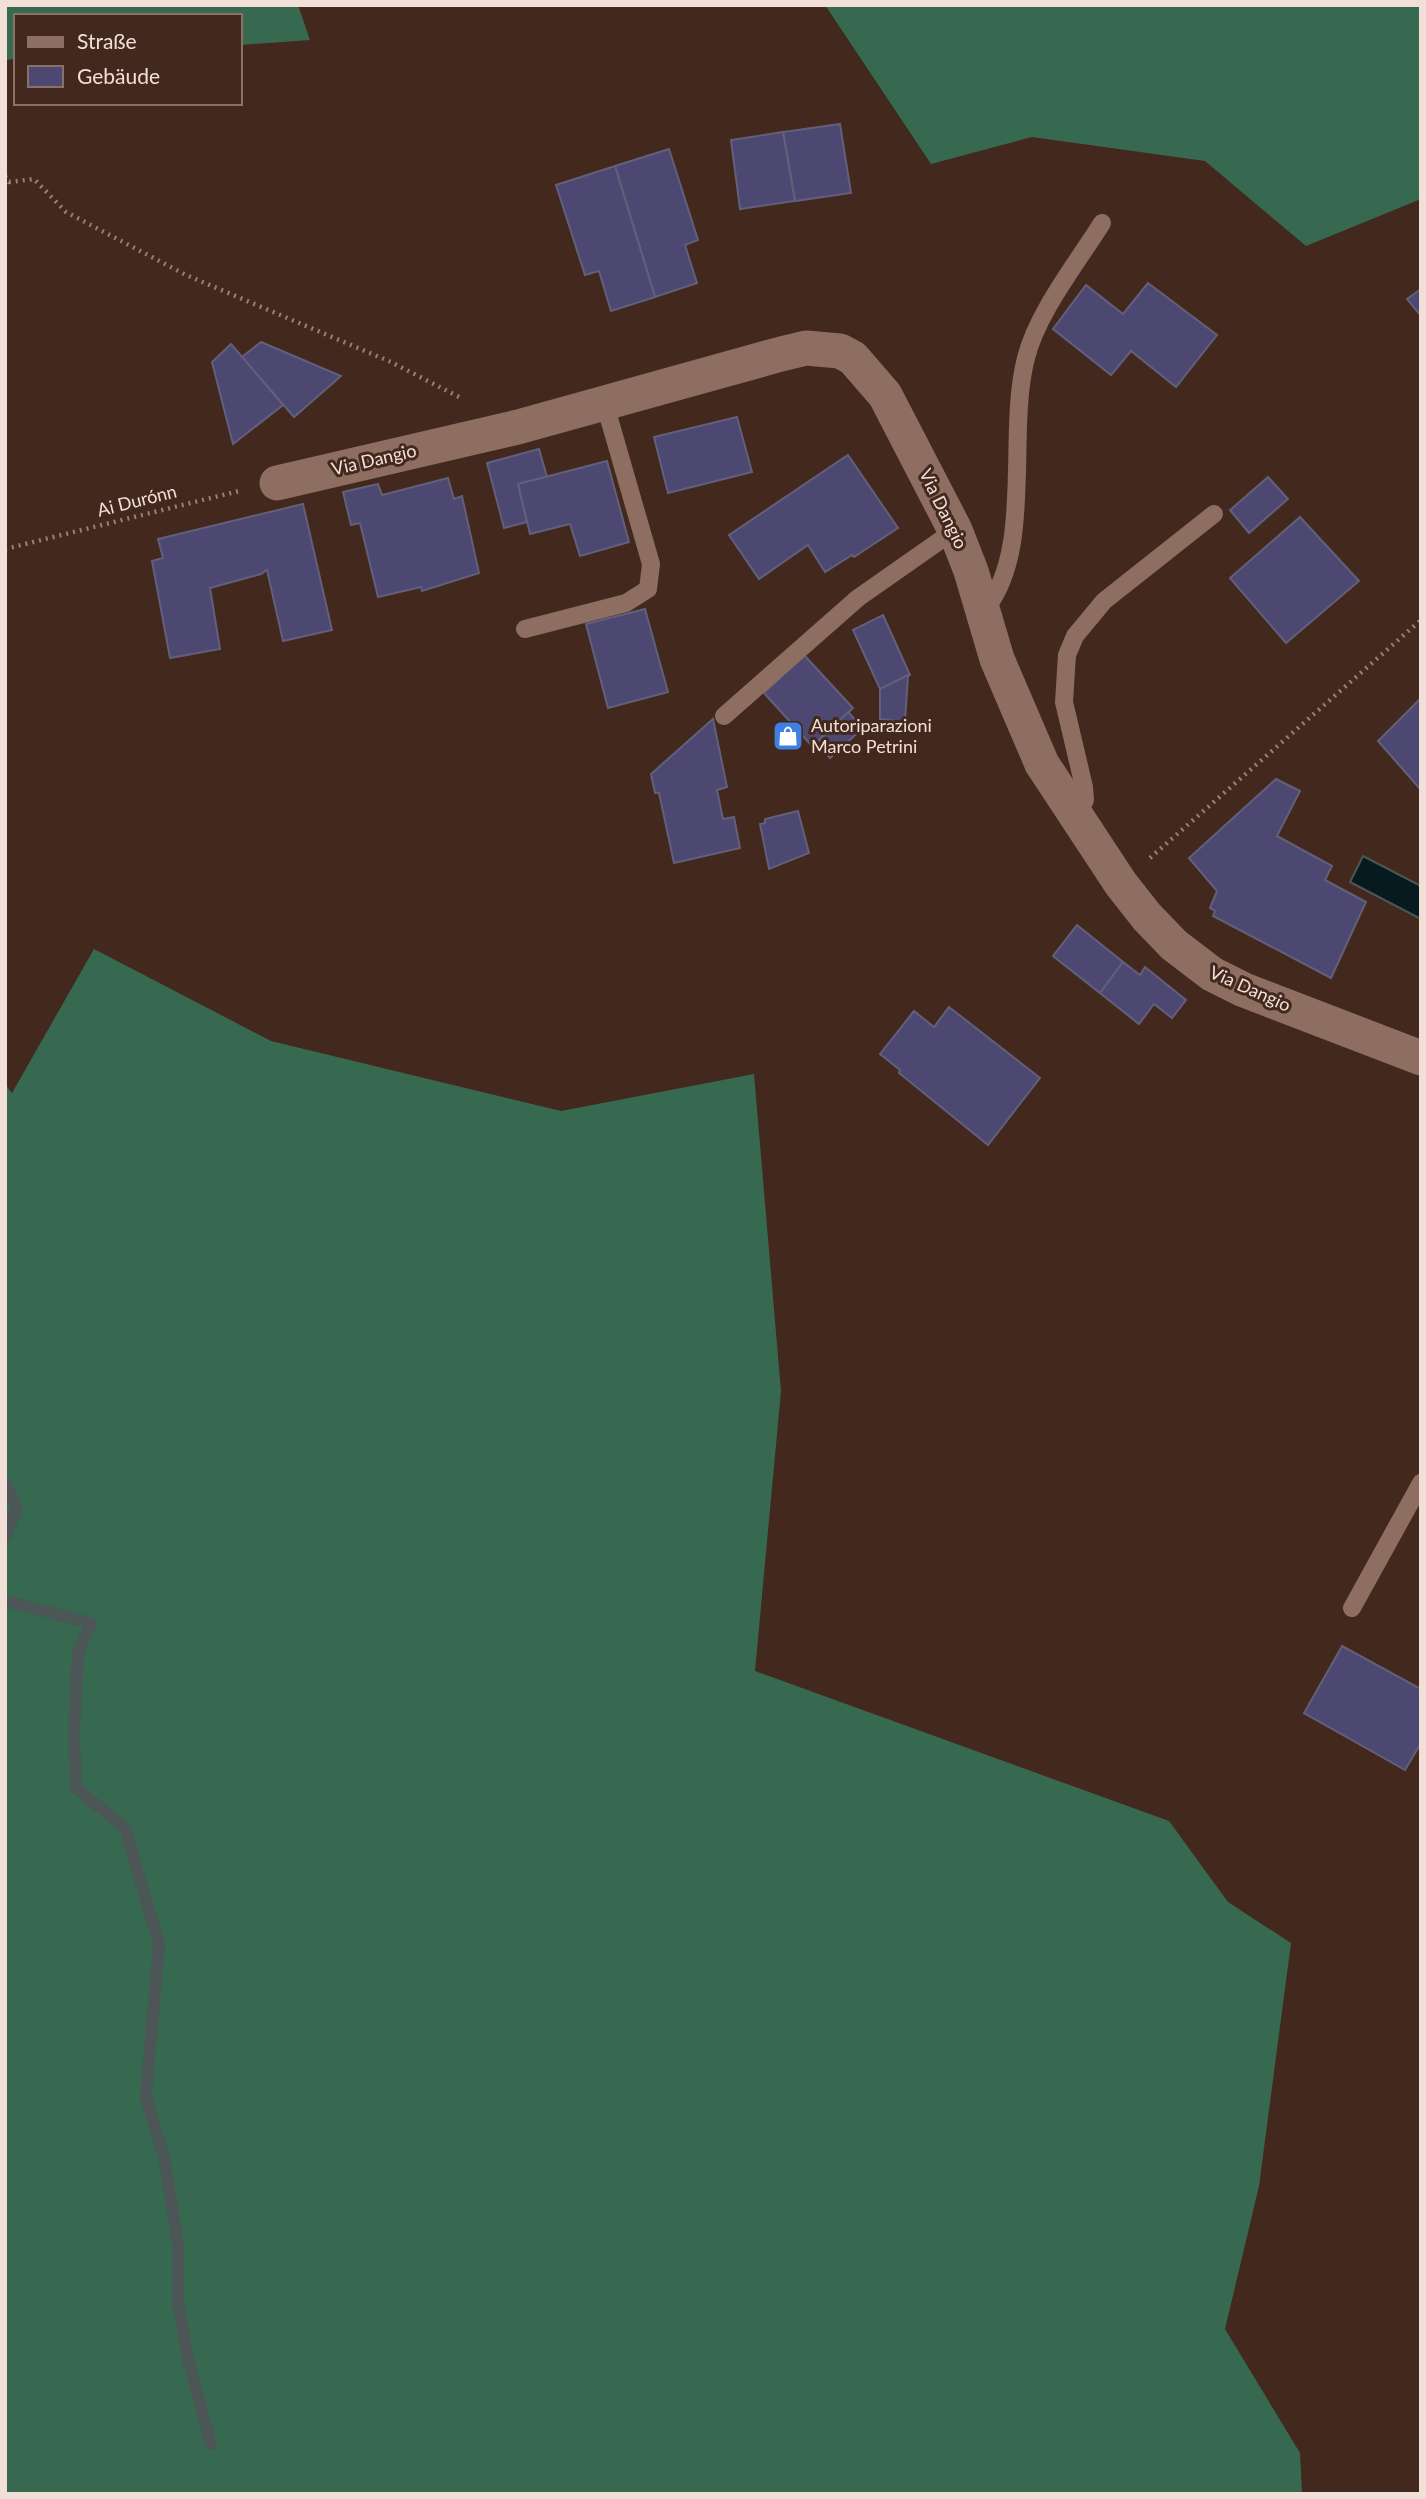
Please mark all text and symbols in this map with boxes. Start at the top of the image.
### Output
legend [14,14,242,105]
text: Straße [77,28,137,53]
text: Gebäude [77,63,160,88]
street label: Via Dangio [329,439,418,479]
street label: Via Dangio [915,465,973,552]
street label: Ai Durónn [95,480,179,521]
place label: Autoriparazioni Marco Petrini [811,714,932,757]
shop icon: Autoriparazioni Marco Petrini [771,719,805,753]
street label: Via Dangio [1206,960,1294,1016]

